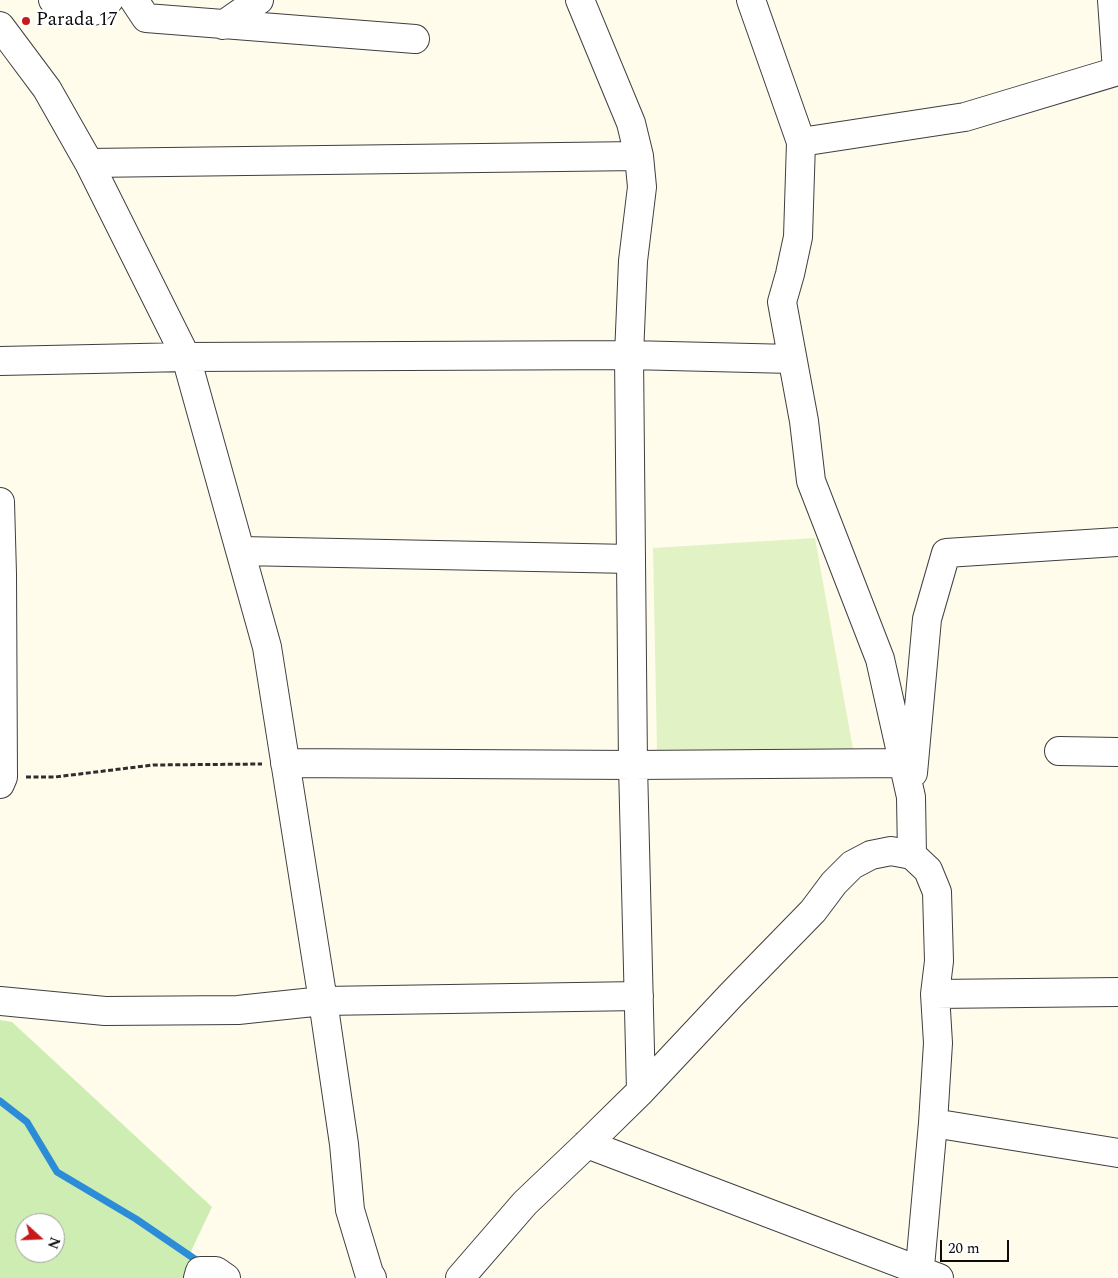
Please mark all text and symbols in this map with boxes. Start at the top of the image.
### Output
place label: Parada 17 [36,10,118,32]
marker: Parada 17 [20,15,32,27]
north arrow [15,1213,65,1263]
scale bar [943,1230,1012,1262]
text: N [42,1234,65,1252]
text: 20 m [948,1237,980,1260]

